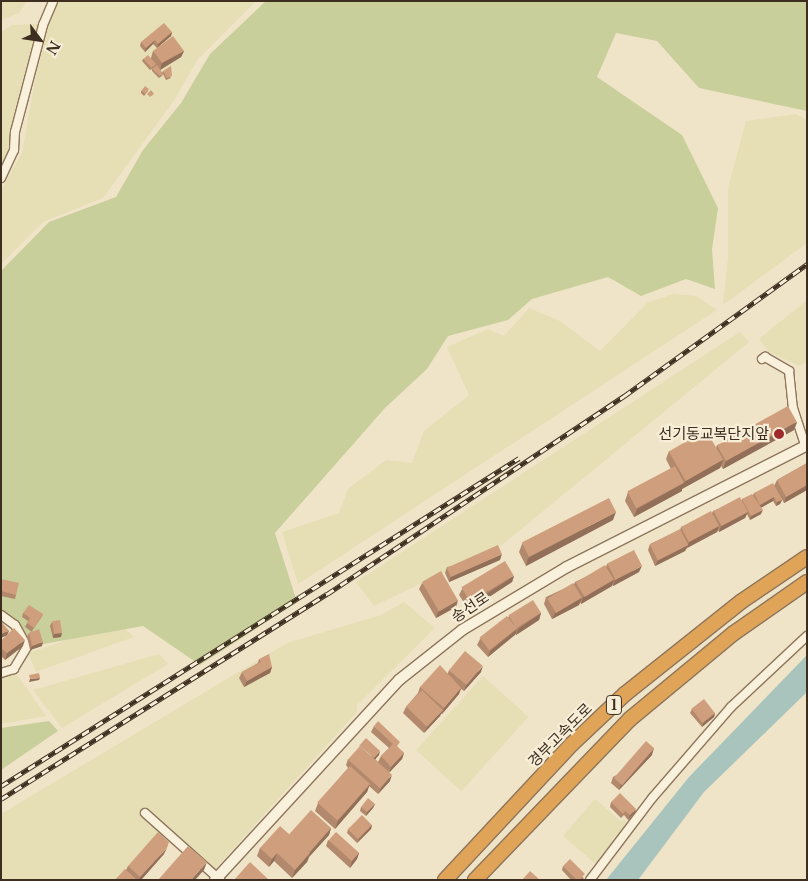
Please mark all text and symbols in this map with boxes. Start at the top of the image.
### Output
north arrow [15,15,65,65]
text: N [42,37,64,58]
place label: 선기동교복단지앞 [659,425,769,443]
marker: 선기동교복단지앞 [773,428,785,440]
street label: 송선로 [448,588,492,626]
road number: 1 [605,694,623,716]
street label: 경부고속도로 [524,699,596,771]

